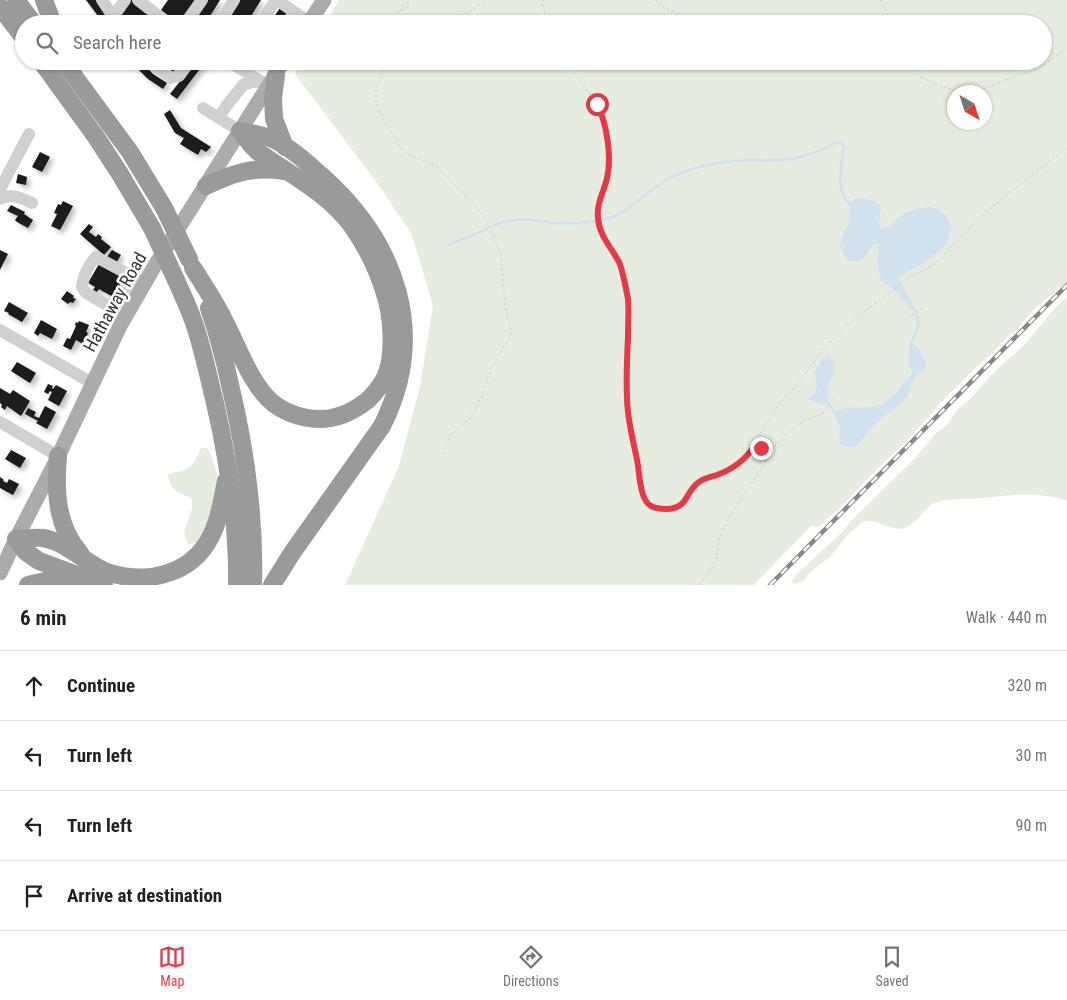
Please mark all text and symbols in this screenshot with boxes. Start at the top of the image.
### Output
search box [15,15,1052,70]
icon: search [33,29,61,57]
text: Search here [73,31,161,54]
north arrow [947,85,992,130]
route start [586,93,609,116]
street label: Hathaway Road [79,248,151,355]
route end [750,437,773,460]
text: 6 min [20,606,67,630]
text: Walk · 440 m [966,608,1047,627]
icon: ahead [20,672,48,700]
text: Continue [67,674,135,697]
text: 320 m [1008,676,1047,695]
icon: left [20,742,48,770]
text: Turn left [67,744,132,767]
text: 30 m [1015,746,1047,765]
icon: left [20,812,48,840]
text: Turn left [67,814,132,837]
text: 90 m [1015,816,1047,835]
icon: arrive [20,882,48,910]
text: Arrive at destination [67,884,222,907]
tab: Map [158,943,186,989]
tab: Directions [503,943,559,989]
tab: Saved [875,943,909,989]

